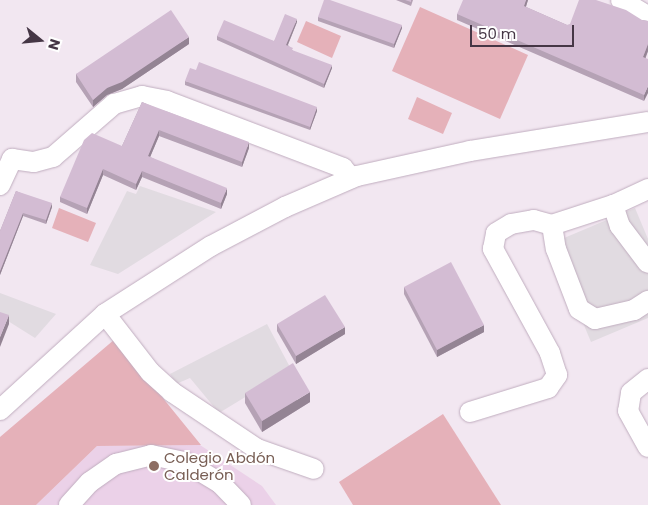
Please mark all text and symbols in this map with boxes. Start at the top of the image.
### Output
north arrow [15,15,65,65]
scale bar [473,15,577,47]
text: 50 m [478,23,516,44]
text: N [43,36,65,52]
place label: Colegio Abdón Calderón [164,448,275,483]
marker: Colegio Abdón Calderón [148,460,160,472]

